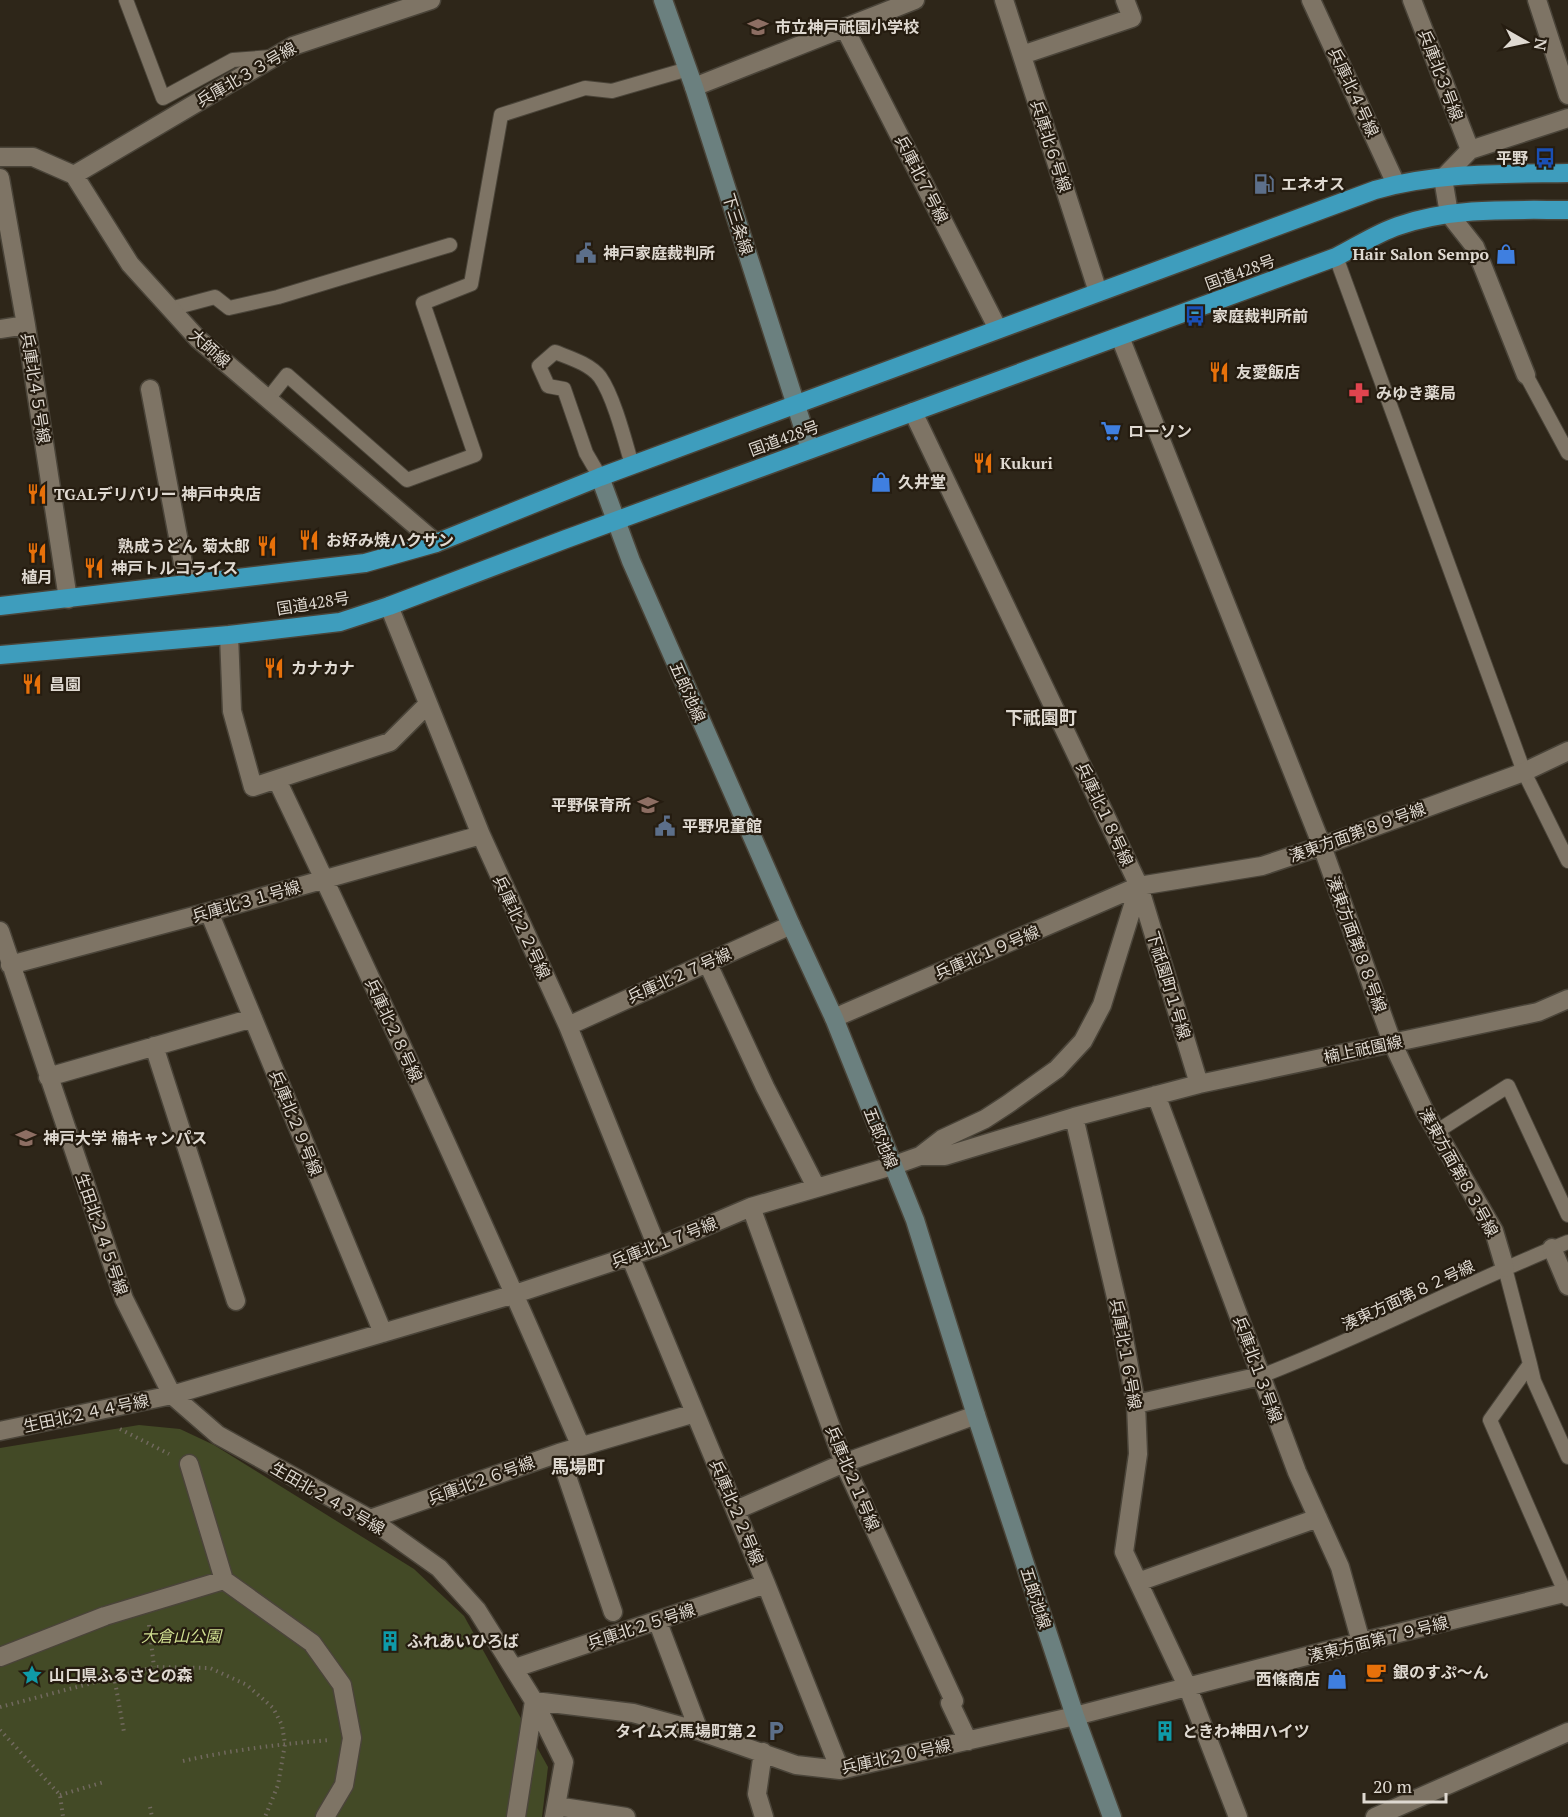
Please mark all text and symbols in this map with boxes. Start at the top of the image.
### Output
north arrow [1496,12,1556,72]
school or university icon: 市立神戸祇園小学校 [746,15,770,39]
place label: 市立神戸祇園小学校 [775,16,919,38]
street label: 兵庫北３号線 [1414,26,1468,124]
street label: 兵庫北３３号線 [192,36,300,112]
text: N [1529,37,1553,52]
street label: 兵庫北４号線 [1324,44,1384,140]
street label: 兵庫北６号線 [1026,97,1076,195]
street label: 兵庫北７号線 [890,131,954,227]
bus stop icon: 平野 [1533,146,1557,170]
place label: 平野 [1496,147,1528,169]
fuel station icon: エネオス [1252,172,1276,196]
place label: エネオス [1281,173,1345,195]
street label: 下三条線 [718,190,758,258]
public building icon: 神戸家庭裁判所 [574,241,598,265]
place label: 神戸家庭裁判所 [603,242,715,264]
shop icon: Hair Salon Sempo [1494,242,1518,266]
place label: Hair Salon Sempo [1352,243,1489,265]
street label: 国道428号 [1202,249,1278,295]
bus stop icon: 家庭裁判所前 [1183,304,1207,328]
place label: 家庭裁判所前 [1212,305,1308,327]
street label: 大師線 [185,324,235,372]
street label: 兵庫北４５号線 [16,331,56,445]
restaurant icon: 友愛飯店 [1207,360,1231,384]
place label: 友愛飯店 [1236,361,1300,383]
pharmacy icon: みゆき薬局 [1347,381,1371,405]
place label: みゆき薬局 [1376,382,1456,404]
street label: 国道428号 [746,415,822,461]
supermarket icon: ローソン [1099,419,1123,443]
place label: ローソン [1128,420,1192,442]
restaurant icon: Kukuri [971,451,995,475]
place label: Kukuri [1000,452,1053,474]
shop icon: 久井堂 [869,470,893,494]
place label: 久井堂 [898,471,946,493]
restaurant icon: TGALデリバリー 神戸中央店 [25,482,49,506]
place label: TGALデリバリー 神戸中央店 [54,483,261,505]
restaurant icon: お好み焼ハクサン [297,528,321,552]
place label: お好み焼ハクサン [326,529,454,551]
restaurant icon: 熟成うどん 菊太郎 [255,534,279,558]
place label: 熟成うどん 菊太郎 [118,535,250,557]
restaurant icon: 植月 [25,541,49,565]
restaurant icon: 神戸トルコライス [82,556,106,580]
place label: 神戸トルコライス [111,557,238,579]
place label: 植月 [21,566,53,588]
street label: 国道428号 [275,586,351,620]
restaurant icon: カナカナ [262,656,286,680]
place label: カナカナ [291,657,355,679]
street label: 五郎池線 [665,658,711,726]
restaurant icon: 昌園 [20,672,44,696]
place label: 昌園 [49,673,81,695]
district label: 下祇園町 [1005,705,1077,729]
street label: 兵庫北１８号線 [1071,759,1139,869]
school or university icon: 平野保育所 [636,793,660,817]
place label: 平野保育所 [551,794,631,816]
street label: 湊東方面第８９号線 [1286,797,1428,867]
public building icon: 平野児童館 [653,814,677,838]
place label: 平野児童館 [682,815,762,837]
street label: 兵庫北２２号線 [488,872,556,982]
street label: 湊東方面第８８号線 [1322,873,1392,1015]
street label: 兵庫北３１号線 [189,875,303,927]
street label: 兵庫北１９号線 [931,920,1043,984]
street label: 下祇園町１号線 [1142,928,1196,1042]
street label: 兵庫北２７号線 [623,942,735,1008]
street label: 兵庫北２８号線 [360,975,428,1085]
street label: 楠上祇園線 [1322,1030,1404,1068]
street label: 兵庫北２９号線 [265,1067,327,1179]
street label: 五郎池線 [859,1104,903,1172]
street label: 湊東方面第８３号線 [1414,1104,1504,1240]
school or university icon: 神戸大学 楠キャンパス [14,1126,38,1150]
place label: 神戸大学 楠キャンパス [43,1127,207,1149]
street label: 生田北２４５号線 [71,1170,133,1298]
street label: 兵庫北１７号線 [608,1212,720,1272]
street label: 湊東方面第８２号線 [1338,1255,1478,1335]
street label: 兵庫北１６号線 [1105,1297,1147,1411]
street label: 兵庫北１３号線 [1229,1313,1287,1425]
street label: 生田北２４４号線 [21,1389,151,1437]
street label: 兵庫北２１号線 [821,1422,885,1534]
street label: 兵庫北２６号線 [425,1451,537,1509]
district label: 馬場町 [551,1454,605,1478]
street label: 生田北２４３号線 [267,1456,389,1540]
street label: 兵庫北２２号線 [705,1456,769,1568]
street label: 五郎池線 [1016,1564,1056,1632]
street label: 兵庫北２５号線 [584,1598,698,1654]
street label: 湊東方面第７９号線 [1305,1611,1451,1667]
park label: 大倉山公園 [141,1625,223,1647]
building icon: ふれあいひろば [378,1629,402,1653]
place label: ふれあいひろば [407,1630,519,1652]
cafe icon: 銀のすぷ～ん [1364,1660,1388,1684]
place label: 銀のすぷ～ん [1393,1661,1489,1683]
place icon: 山口県ふるさとの森 [20,1663,44,1687]
place label: 山口県ふるさとの森 [49,1664,193,1686]
shop icon: 西條商店 [1325,1667,1349,1691]
place label: 西條商店 [1256,1668,1320,1690]
parking icon: タイムズ馬場町第２ [764,1719,788,1743]
building icon: ときわ神田ハイツ [1153,1719,1177,1743]
place label: タイムズ馬場町第２ [615,1720,759,1742]
place label: ときわ神田ハイツ [1182,1720,1310,1742]
street label: 兵庫北２０号線 [839,1734,953,1778]
scale bar [1364,1766,1446,1804]
text: 20 m [1373,1774,1413,1798]

